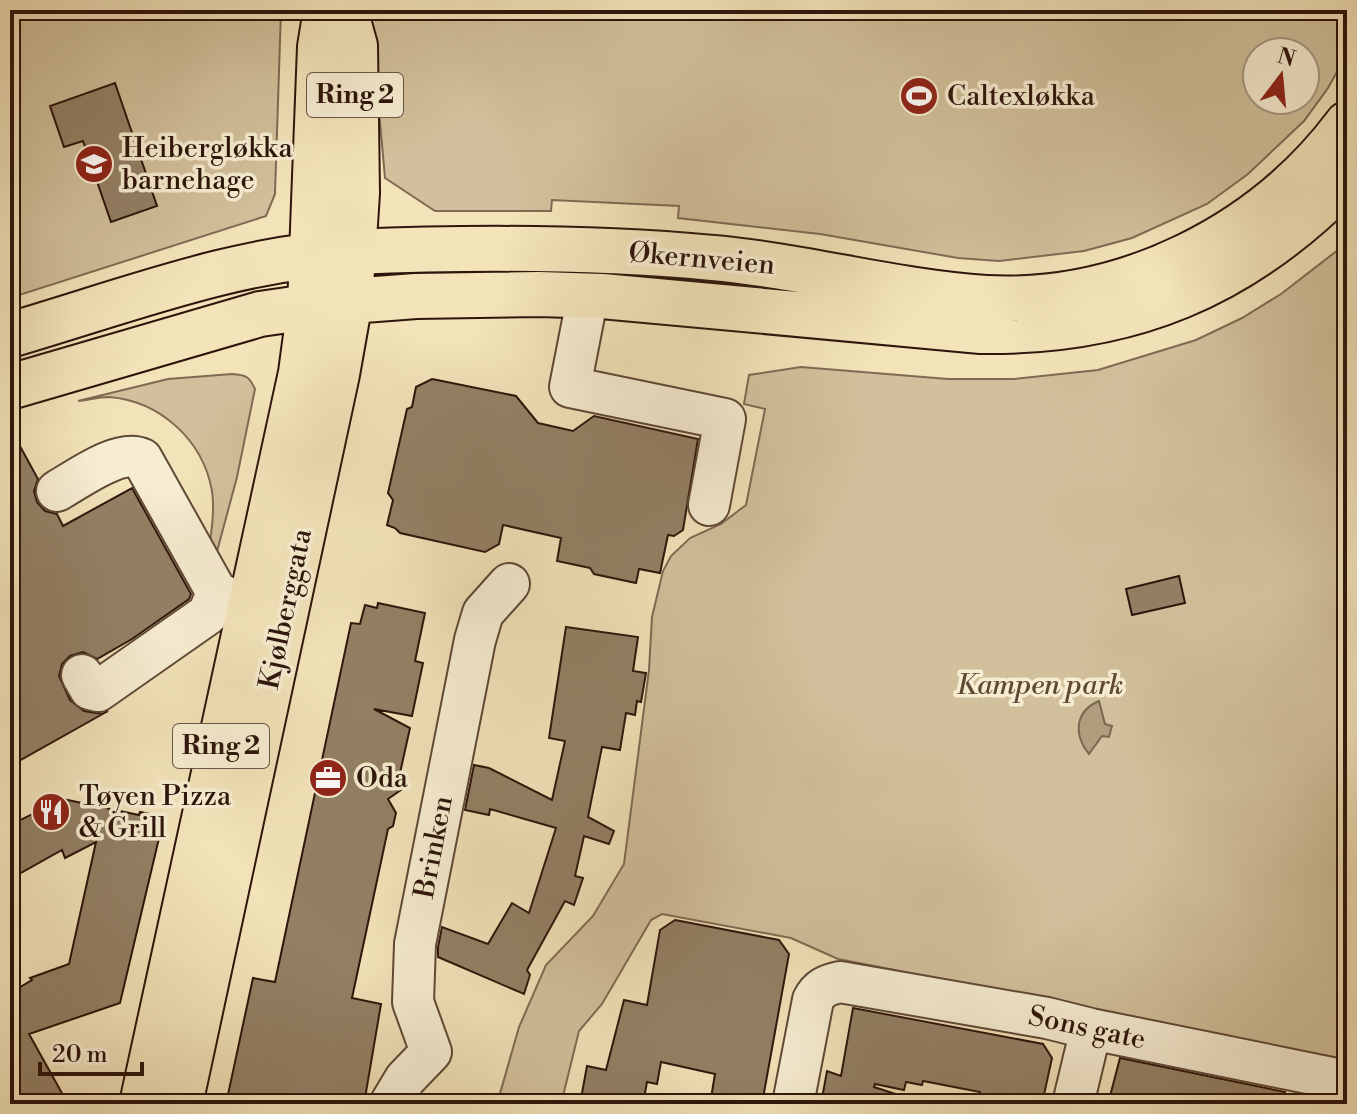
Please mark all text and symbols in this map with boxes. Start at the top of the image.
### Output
north arrow [1241,36,1321,116]
text: N [1274,43,1299,74]
road number: Ring 2 [307,73,403,117]
sports icon: Caltexløkka [898,75,940,117]
place label: Caltexløkka [947,79,1096,114]
place label: Heibergløkka barnehage [122,131,293,198]
school or university icon: Heibergløkka barnehage [73,143,115,185]
street label: Økernveien [628,235,777,283]
street label: Kjølberggata [252,525,320,693]
park label: Kampen park [957,668,1123,703]
road number: Ring 2 [173,724,269,768]
office icon: Oda [307,757,349,799]
place label: Oda [356,761,409,796]
place label: Tøyen Pizza & Grill [79,779,232,846]
restaurant icon: Tøyen Pizza & Grill [30,791,72,833]
street label: Brinken [407,793,461,902]
street label: Sons gate [1025,999,1149,1057]
scale bar [40,1026,142,1076]
text: 20 m [52,1040,108,1070]

